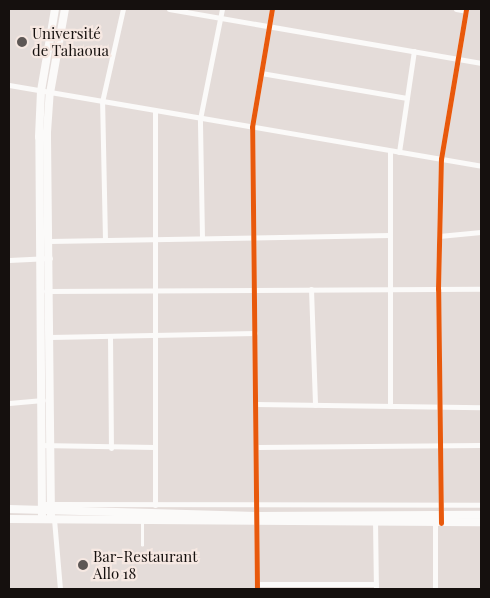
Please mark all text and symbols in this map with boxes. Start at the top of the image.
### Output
place label: Université de Tahaoua [32,24,109,59]
marker: Université de Tahaoua [16,36,28,48]
place label: Bar-Restaurant Allo 18 [93,547,197,582]
marker: Bar-Restaurant Allo 18 [77,559,89,571]

